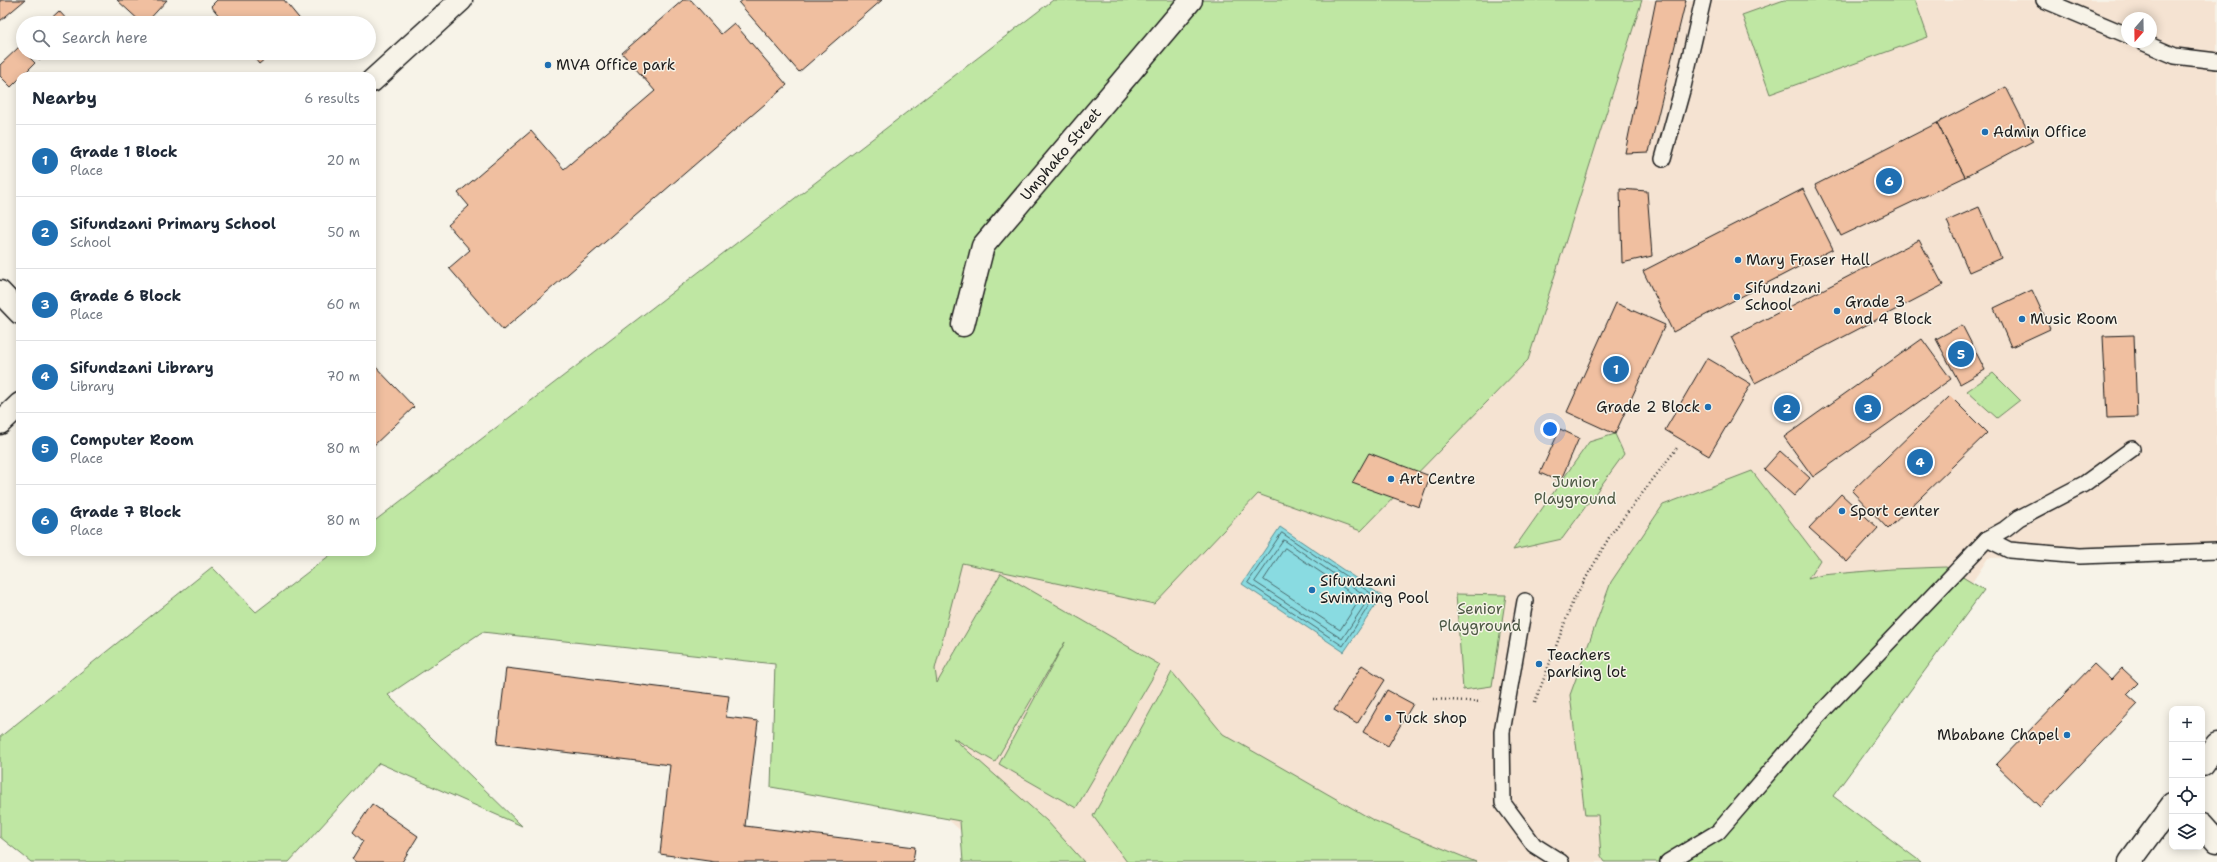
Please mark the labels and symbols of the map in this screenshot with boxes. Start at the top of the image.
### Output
north arrow [2121,12,2157,48]
place label: MVA Office park [556,55,675,75]
marker: MVA Office park [543,60,553,70]
street label: Umphako Street [1016,103,1106,205]
place label: Admin Office [1993,122,2087,142]
marker: Admin Office [1980,127,1990,137]
pin: 6 [1876,166,1902,196]
place label: Mary Fraser Hall [1746,250,1870,270]
marker: Mary Fraser Hall [1733,255,1743,265]
place label: Sifundzani School [1745,278,1821,315]
marker: Sifundzani School [1732,292,1742,302]
place label: Grade 3 and 4 Block [1845,292,1932,329]
marker: Grade 3 and 4 Block [1832,306,1842,316]
place label: Music Room [2030,309,2118,329]
marker: Music Room [2017,314,2027,324]
pin: 5 [1948,339,1974,369]
pin: 1 [1603,354,1629,384]
pin: 2 [1774,393,1800,423]
pin: 3 [1855,393,1881,423]
place label: Grade 2 Block [1596,397,1700,417]
marker: Grade 2 Block [1703,402,1713,412]
your location [1540,419,1560,439]
pin: 4 [1907,447,1933,477]
place label: Art Centre [1399,469,1475,489]
park label: Junior Playground [1534,472,1617,509]
marker: Art Centre [1386,474,1396,484]
place label: Sport center [1850,501,1940,521]
marker: Sport center [1837,506,1847,516]
place label: Sifundzani Swimming Pool [1320,571,1429,608]
marker: Sifundzani Swimming Pool [1307,585,1317,595]
park label: Senior Playground [1439,599,1522,636]
place label: Teachers parking lot [1547,645,1627,682]
marker: Teachers parking lot [1534,659,1544,669]
place label: Tuck shop [1396,708,1467,728]
marker: Tuck shop [1383,713,1393,723]
place label: Mbabane Chapel [1937,725,2059,745]
marker: Mbabane Chapel [2062,730,2072,740]

